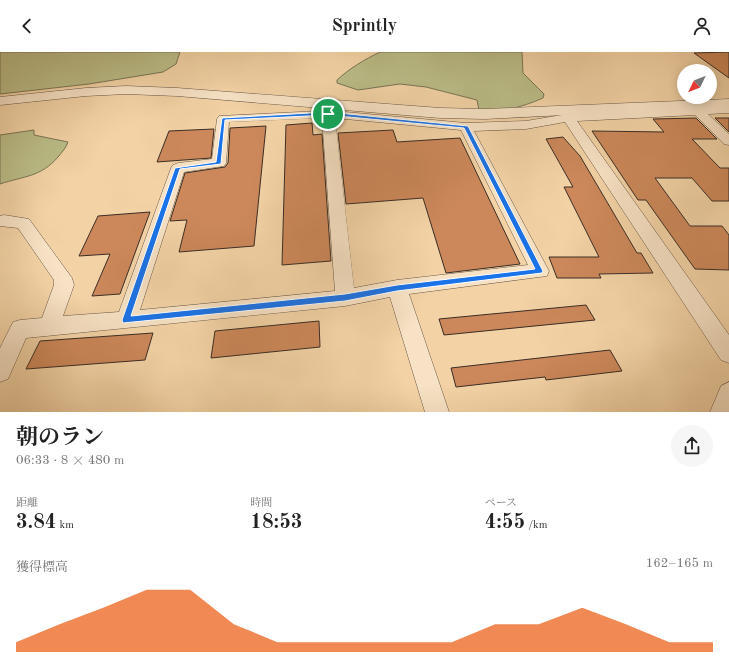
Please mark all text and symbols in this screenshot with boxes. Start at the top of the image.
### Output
icon: back [16,15,38,37]
icon: person [691,15,713,37]
text: Sprintly [332,17,397,35]
north arrow [677,64,717,104]
map controls [677,64,717,104]
pin [311,97,345,131]
icon: arrive [317,103,339,125]
button: share [671,425,713,467]
text: 朝のラン [16,427,104,449]
text: 06:33 · 8 × 480 m [16,454,124,467]
text: 距離 [16,498,38,509]
text: 時間 [250,498,272,509]
text: ペース [485,498,517,509]
text: 3.84 [16,513,56,533]
text: 18:53 [250,513,302,533]
text: 4:55 [485,513,525,533]
text: km [56,520,74,531]
text: /km [525,520,548,531]
text: 162–165 m [646,557,713,570]
text: 獲得標高 [16,561,68,574]

